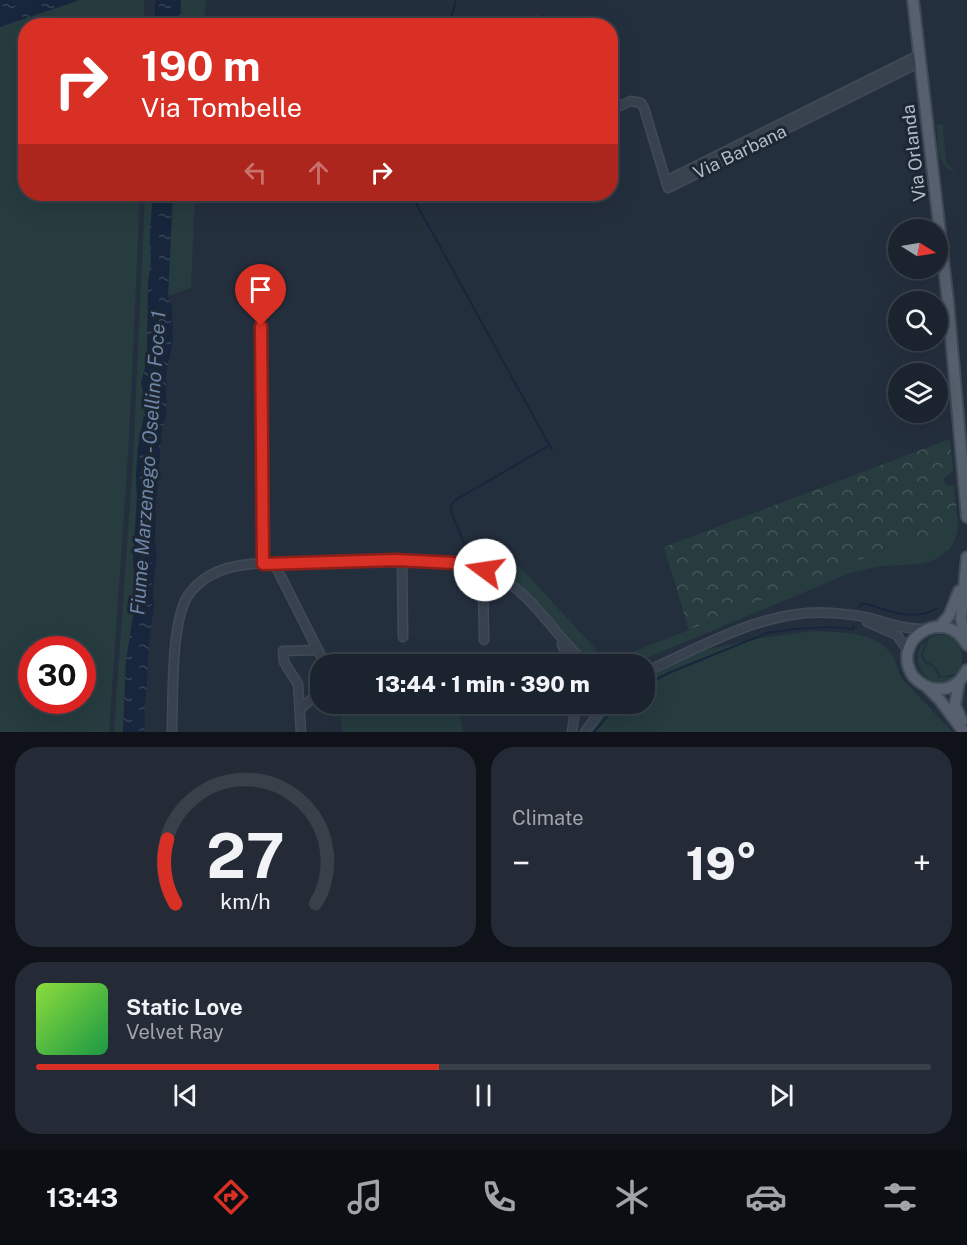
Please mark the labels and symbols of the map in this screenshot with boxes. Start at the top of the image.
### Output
street label: Via Orlanda [897,103,930,203]
street label: Via Barbana [690,120,790,183]
north arrow [888,219,948,279]
pin [235,264,286,326]
water label: Fiume Marzenego - Osellino Foce 1 [125,310,171,616]
position arrow [453,538,517,602]
speed limit sign: 30 [18,636,96,714]

